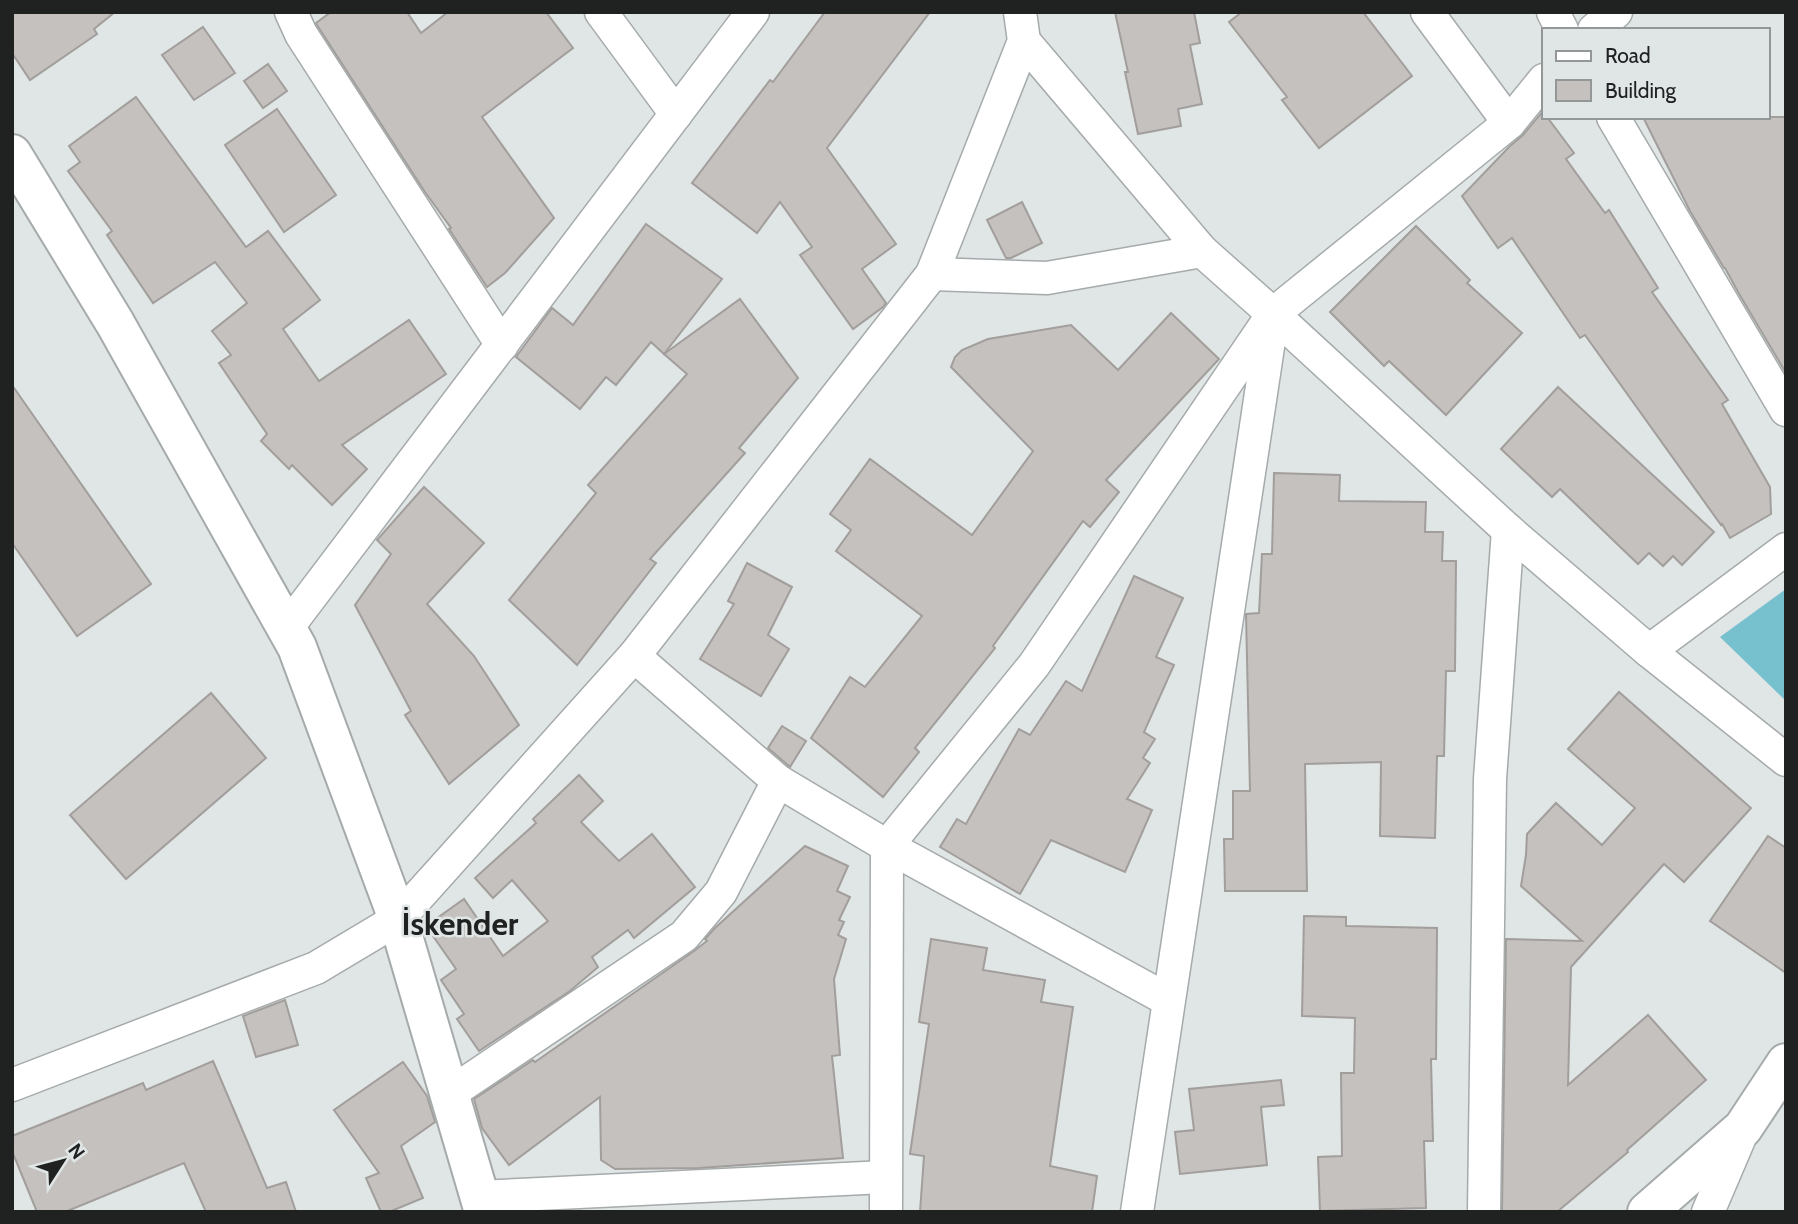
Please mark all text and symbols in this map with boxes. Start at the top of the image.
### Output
legend [1542,28,1770,119]
text: Road [1605,43,1651,68]
text: Building [1605,78,1677,103]
district label: İskender [402,904,519,943]
north arrow [28,1126,98,1196]
text: N [63,1139,90,1163]

